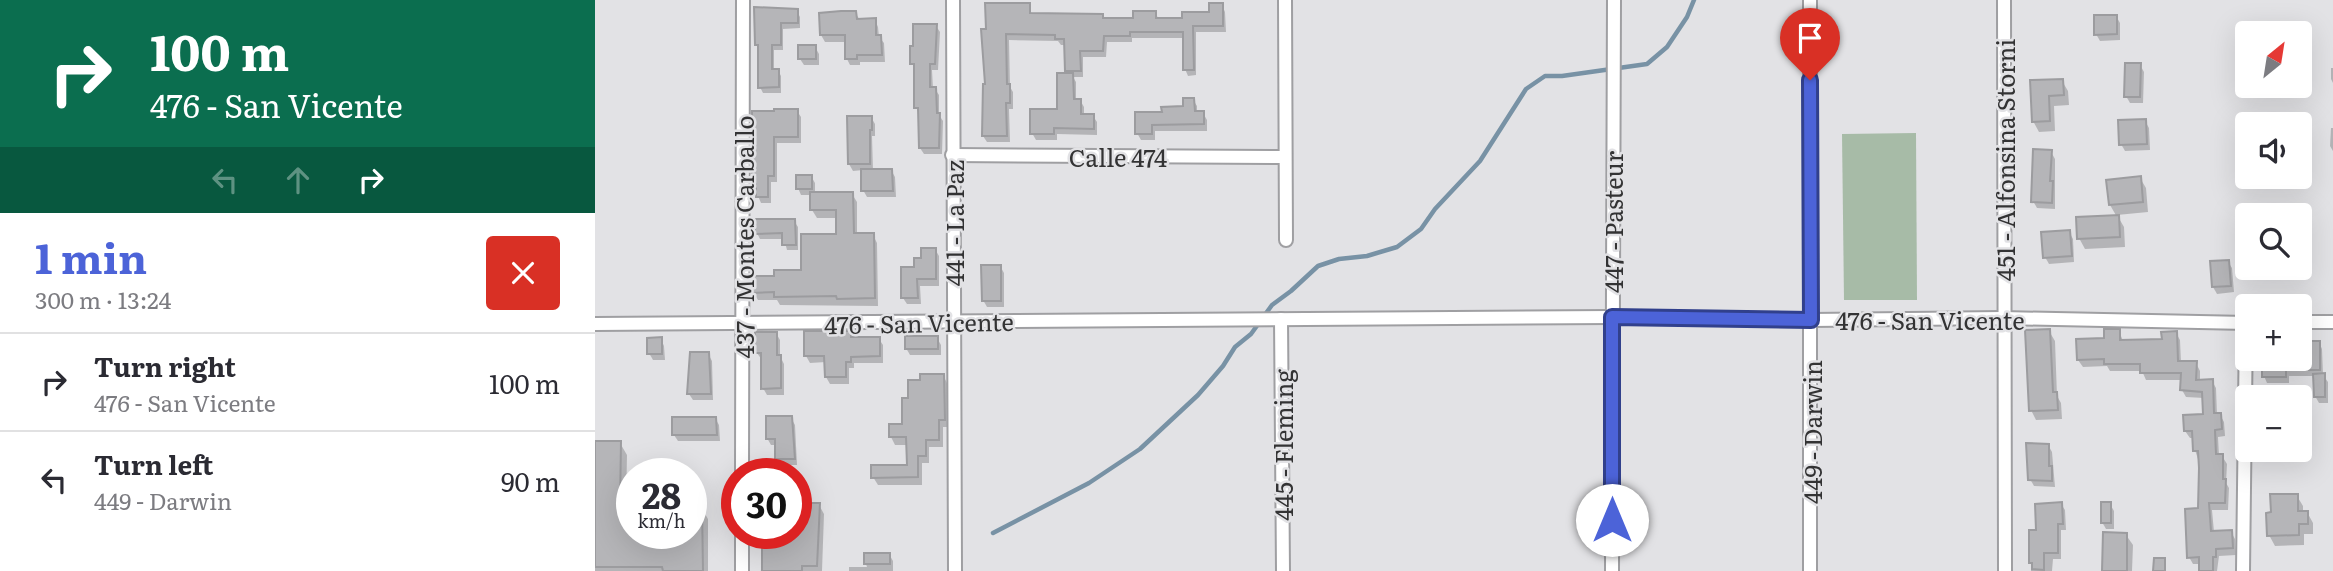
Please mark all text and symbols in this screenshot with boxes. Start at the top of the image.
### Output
pin [1780,8,1840,80]
text: 100 m [150,13,289,86]
icon: arrive [1791,19,1829,57]
north arrow [2235,21,2312,98]
map controls [2235,21,2312,462]
icon: right [35,28,126,119]
street label: 451 - Alfonsina Storni [1987,39,2022,281]
text: 476 - San Vicente [150,80,403,128]
button: sound [2235,112,2312,189]
street label: 437 - Montes Carballo [726,115,761,359]
street label: Calle 474 [1069,139,1167,174]
street label: 447 - Pasteur [1595,150,1630,293]
street label: 441 - La Paz [936,159,971,286]
icon: left [206,161,244,199]
icon: ahead [279,161,317,199]
icon: right [352,161,390,199]
button: search [2235,203,2312,280]
text: 1 min [35,225,147,287]
button: close [486,236,560,310]
text: 300 m · 13:24 [35,282,171,316]
button: + [2235,294,2312,371]
street label: 476 - San Vicente [1835,302,2025,337]
street label: 476 - San Vicente [824,303,1014,341]
text: Turn right [94,346,236,385]
street label: 449 - Darwin [1794,360,1829,504]
icon: right [35,363,73,401]
text: 100 m [489,363,560,402]
street label: 445 - Fleming [1265,369,1300,521]
text: 476 - San Vicente [94,385,276,419]
button: − [2235,385,2312,462]
text: Turn left [94,444,213,483]
speed limit sign: 30 [721,458,812,549]
icon: left [35,461,73,499]
text: 90 m [501,461,560,500]
text: 28 [642,468,681,520]
text: 449 - Darwin [94,483,232,517]
position arrow [1575,483,1649,557]
text: km/h [638,507,685,534]

